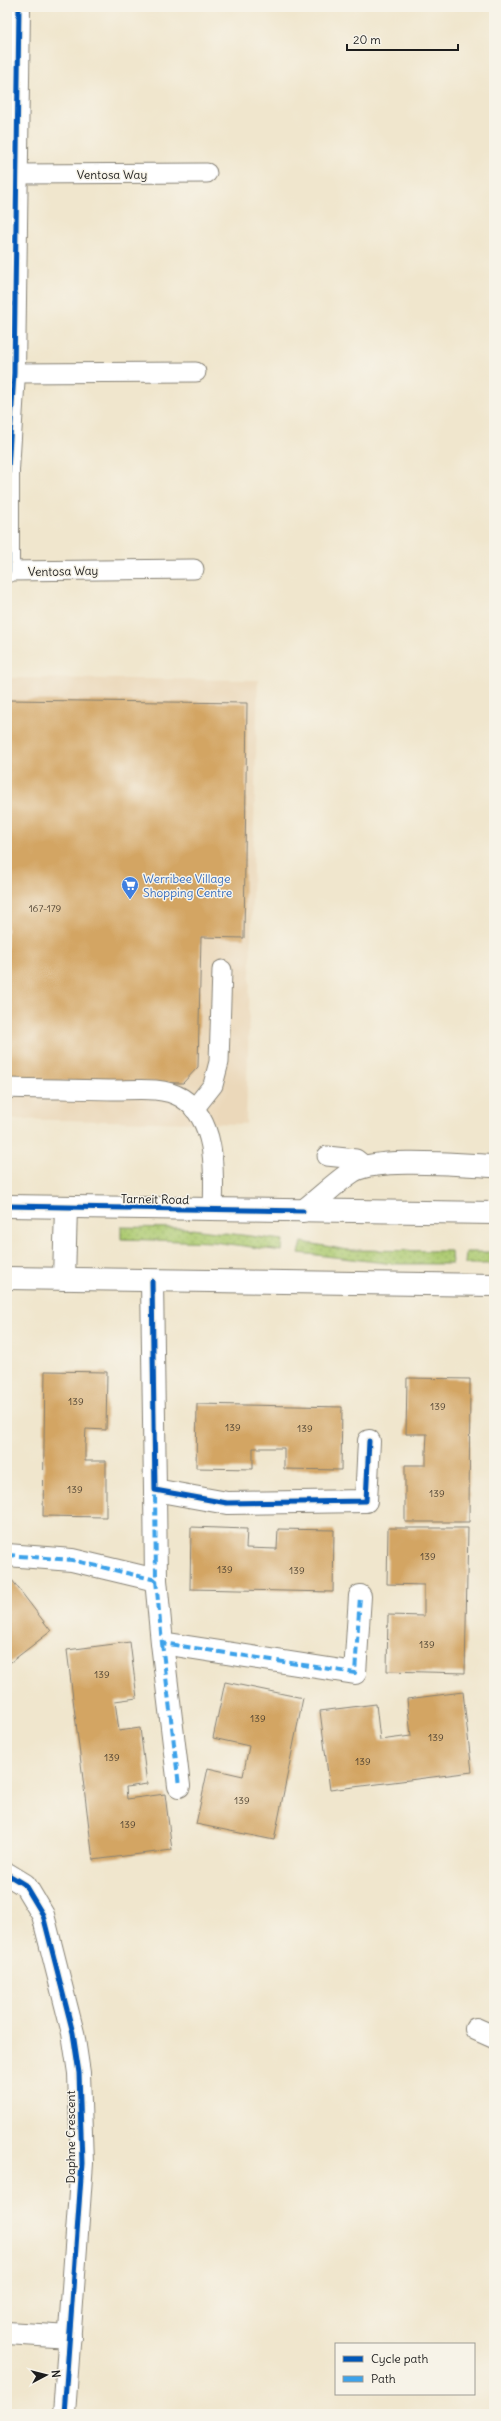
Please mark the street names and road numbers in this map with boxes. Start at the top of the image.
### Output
street label: Ventosa Way [77,167,147,182]
street label: Ventosa Way [28,563,98,579]
street label: Tarneit Road [121,1191,189,1207]
street label: Daphne Crescent [63,2091,78,2183]

